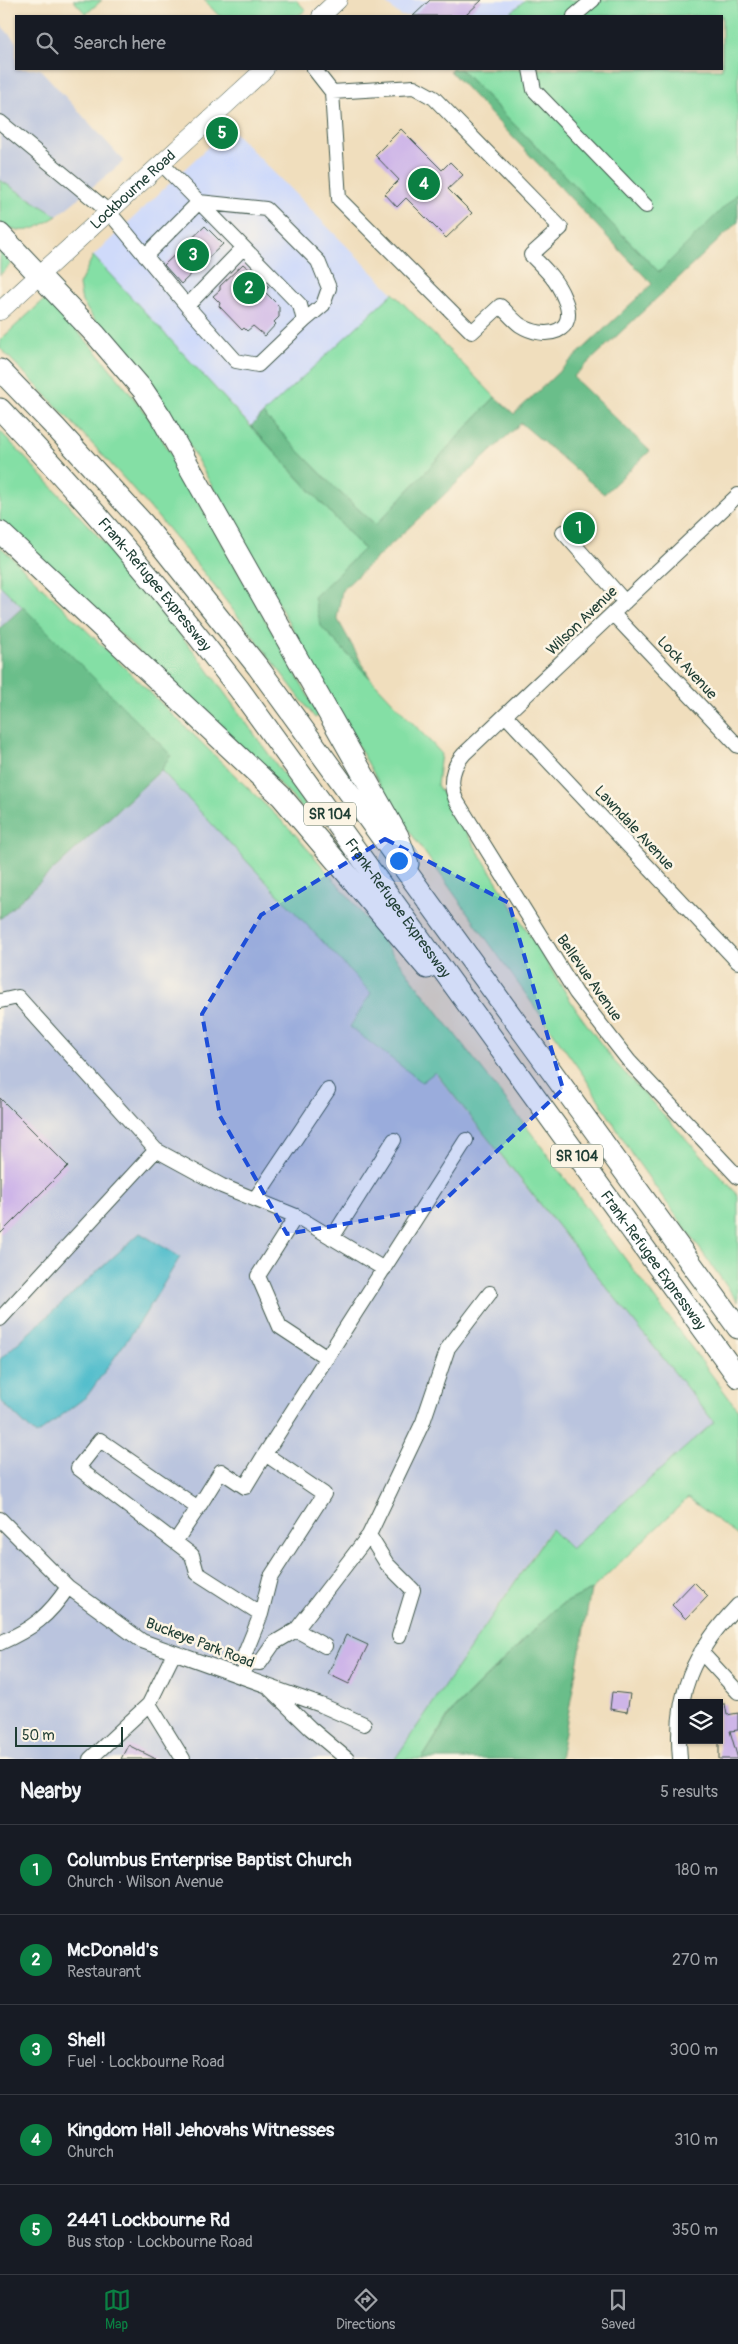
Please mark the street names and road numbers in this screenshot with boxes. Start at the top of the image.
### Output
street label: Lockbourne Road [86,146,180,233]
street label: Frank-Refugee Expressway [94,514,216,656]
street label: Wilson Avenue [542,582,622,660]
street label: Lock Avenue [653,632,722,704]
street label: Lawndale Avenue [590,782,678,875]
road number: SR 104 [304,802,356,826]
street label: Frank-Refugee Expressway [341,835,455,982]
street label: Bellevue Avenue [552,931,626,1026]
road number: SR 104 [551,1144,603,1168]
street label: Frank-Refugee Expressway [596,1187,711,1334]
street label: Buckeye Park Road [143,1614,257,1672]

